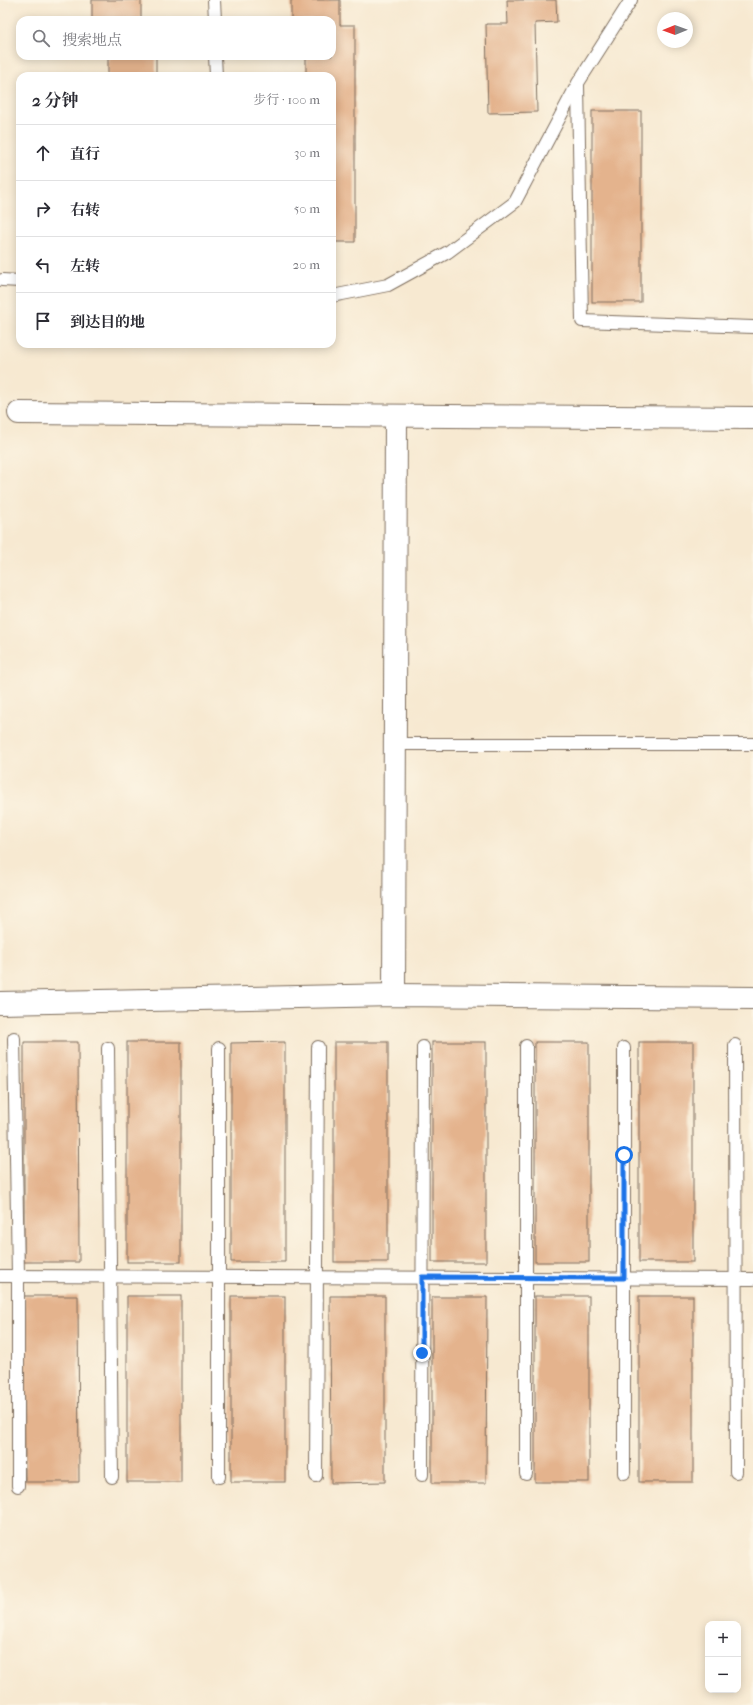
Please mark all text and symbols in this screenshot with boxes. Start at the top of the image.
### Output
north arrow [657,12,693,48]
search box [16,16,336,60]
icon: search [30,27,52,49]
text: 搜索地点 [62,31,122,49]
text: 2 分钟 [32,90,78,110]
text: 步行 · 100 m [253,92,320,107]
icon: ahead [32,142,54,164]
text: 直行 [70,145,100,163]
text: 30 m [294,145,320,160]
icon: right [32,198,54,220]
text: 右转 [70,201,100,219]
text: 50 m [294,201,320,216]
icon: left [32,254,54,276]
text: 左转 [70,257,100,275]
text: 20 m [293,257,320,272]
icon: arrive [32,310,54,332]
text: 到达目的地 [70,313,145,331]
route start [615,1146,633,1164]
route end [413,1344,431,1362]
map controls [705,1621,741,1693]
button: + [705,1621,741,1657]
button: − [705,1657,741,1693]

